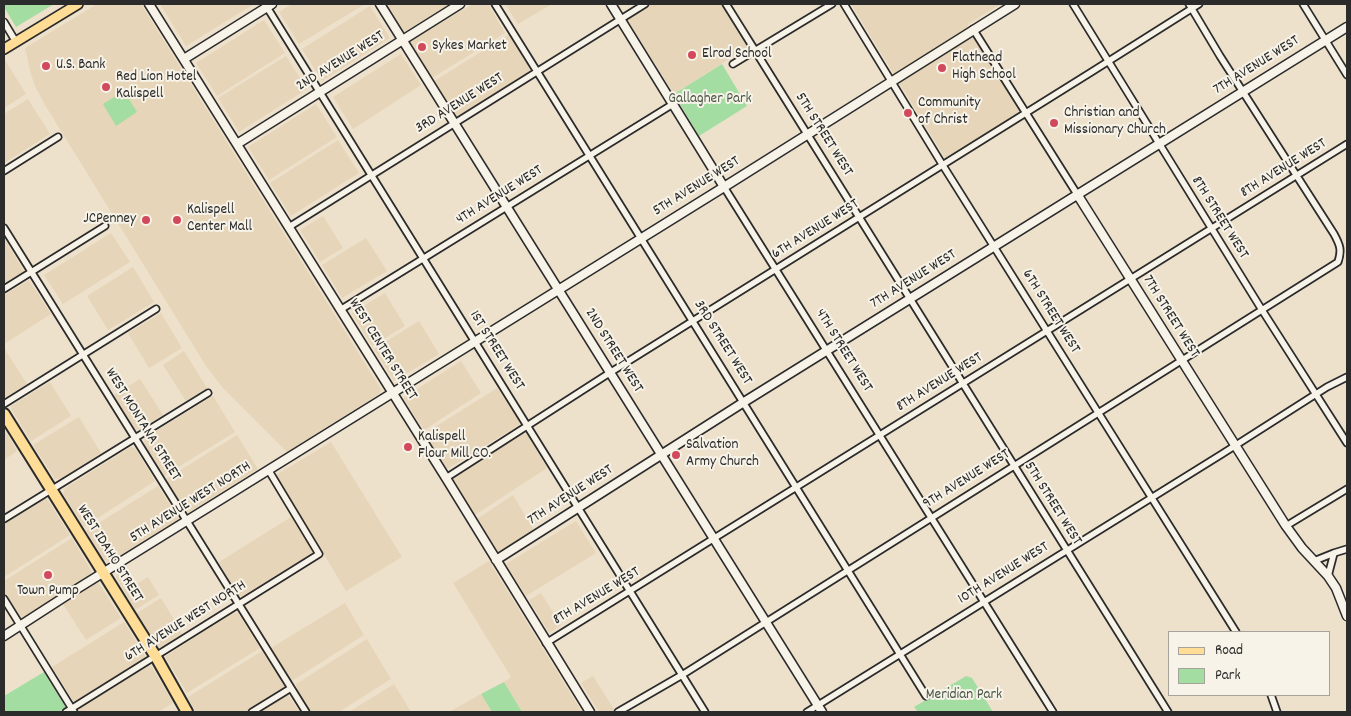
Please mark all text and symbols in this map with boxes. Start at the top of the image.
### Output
street label: 2ND AVENUE WEST [294,28,388,96]
street label: 7TH AVENUE WEST [1211,32,1303,100]
place label: Sykes Market [432,38,507,56]
marker: Sykes Market [416,41,428,53]
place label: Elrod School [702,46,772,64]
marker: Elrod School [686,49,698,61]
place label: Flathead High School [952,50,1016,85]
place label: U.S. Bank [56,57,105,75]
marker: U.S. Bank [40,60,52,72]
marker: Flathead High School [936,62,948,74]
place label: Red Lion Hotel Kalispell [116,69,196,104]
street label: 3RD AVENUE WEST [413,70,507,138]
marker: Red Lion Hotel Kalispell [100,81,112,93]
street label: 5TH STREET WEST [790,90,856,180]
park label: Gallagher Park [668,91,752,109]
place label: Community of Christ [918,95,980,130]
place label: Christian and Missionary Church [1064,105,1166,140]
marker: Community of Christ [902,107,914,119]
marker: Christian and Missionary Church [1048,117,1060,129]
street label: 8TH AVENUE WEST [1238,135,1330,203]
street label: 5TH AVENUE WEST [650,153,744,221]
street label: 4TH AVENUE WEST [453,162,547,230]
street label: 8TH STREET WEST [1186,173,1252,263]
street label: 6TH AVENUE WEST [769,196,863,264]
place label: Kalispell Center Mall [187,202,252,237]
place label: JCPenney [83,211,136,229]
marker: JCPenney [140,214,152,226]
marker: Kalispell Center Mall [171,214,183,226]
street label: 7TH AVENUE WEST [868,246,960,314]
street label: 6TH STREET WEST [1017,267,1083,357]
street label: 7TH STREET WEST [1137,272,1203,362]
street label: WEST CENTER STREET [344,296,420,404]
street label: 3RD STREET WEST [689,297,755,389]
street label: 2ND STREET WEST [580,305,646,397]
street label: 4TH STREET WEST [810,306,876,396]
street label: 1ST STREET WEST [464,308,528,394]
street label: 8TH AVENUE WEST [894,349,986,417]
street label: WEST MONTANA STREET [100,366,184,484]
place label: Kalispell Flour Mill CO. [418,429,491,464]
place label: Salvation Army Church [686,437,759,472]
marker: Kalispell Flour Mill CO. [402,441,414,453]
street label: 9TH AVENUE WEST [920,446,1014,514]
marker: Salvation Army Church [670,449,682,461]
street label: 5TH AVENUE WEST NORTH [127,458,255,548]
street label: 5TH STREET WEST [1019,459,1085,549]
street label: 7TH AVENUE WEST [525,462,617,530]
street label: WEST IDAHO STREET [72,502,146,606]
street label: 10TH AVENUE WEST [955,539,1053,609]
street label: 8TH AVENUE WEST [550,564,644,630]
marker: Town Pump [42,569,54,581]
street label: 6TH AVENUE WEST NORTH [122,577,250,667]
place label: Town Pump [17,583,79,601]
legend [1168,631,1331,696]
text: Road [1215,640,1243,662]
text: Park [1215,665,1241,687]
park label: Meridian Park [926,687,1002,705]

